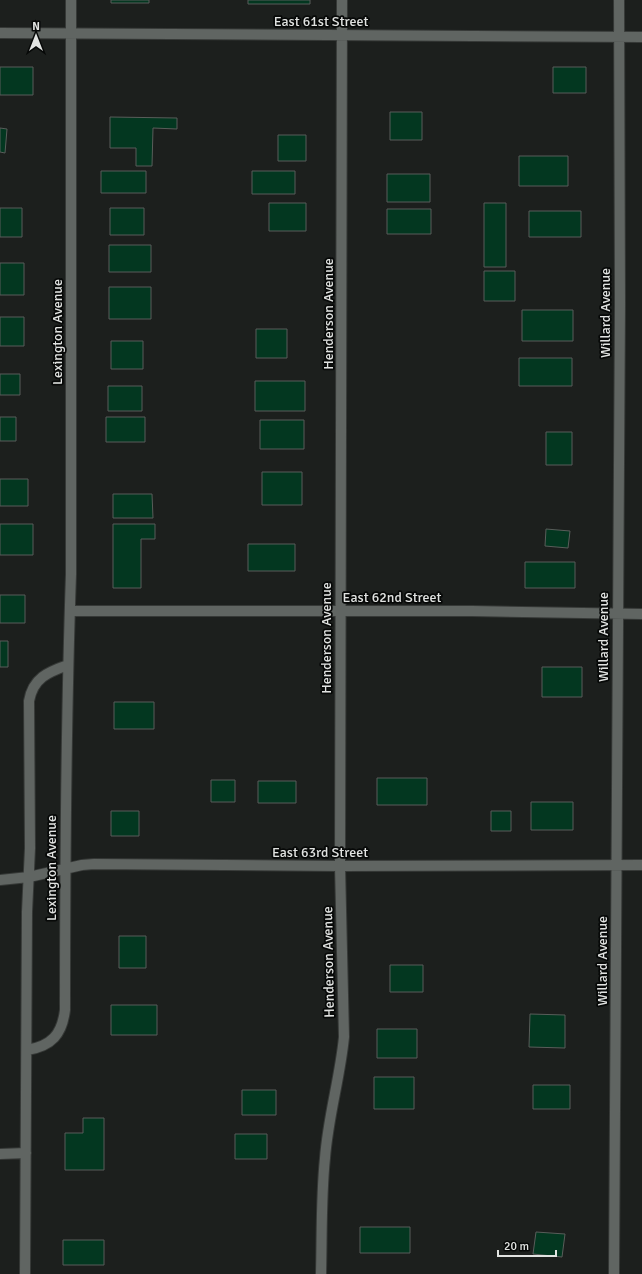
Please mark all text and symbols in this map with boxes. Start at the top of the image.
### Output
street label: East 61st Street [274,13,368,30]
north arrow [16,16,56,56]
text: N [32,20,40,33]
street label: Henderson Avenue [320,258,337,370]
street label: Willard Avenue [597,268,614,358]
street label: Lexington Avenue [49,279,66,385]
street label: Henderson Avenue [318,582,335,694]
street label: East 62nd Street [343,589,441,606]
street label: Willard Avenue [595,592,612,682]
street label: Lexington Avenue [43,815,60,921]
street label: East 63rd Street [272,844,368,861]
street label: Henderson Avenue [319,906,338,1018]
street label: Willard Avenue [594,916,611,1006]
scale bar [498,1232,556,1258]
text: 20 m [504,1239,529,1254]

